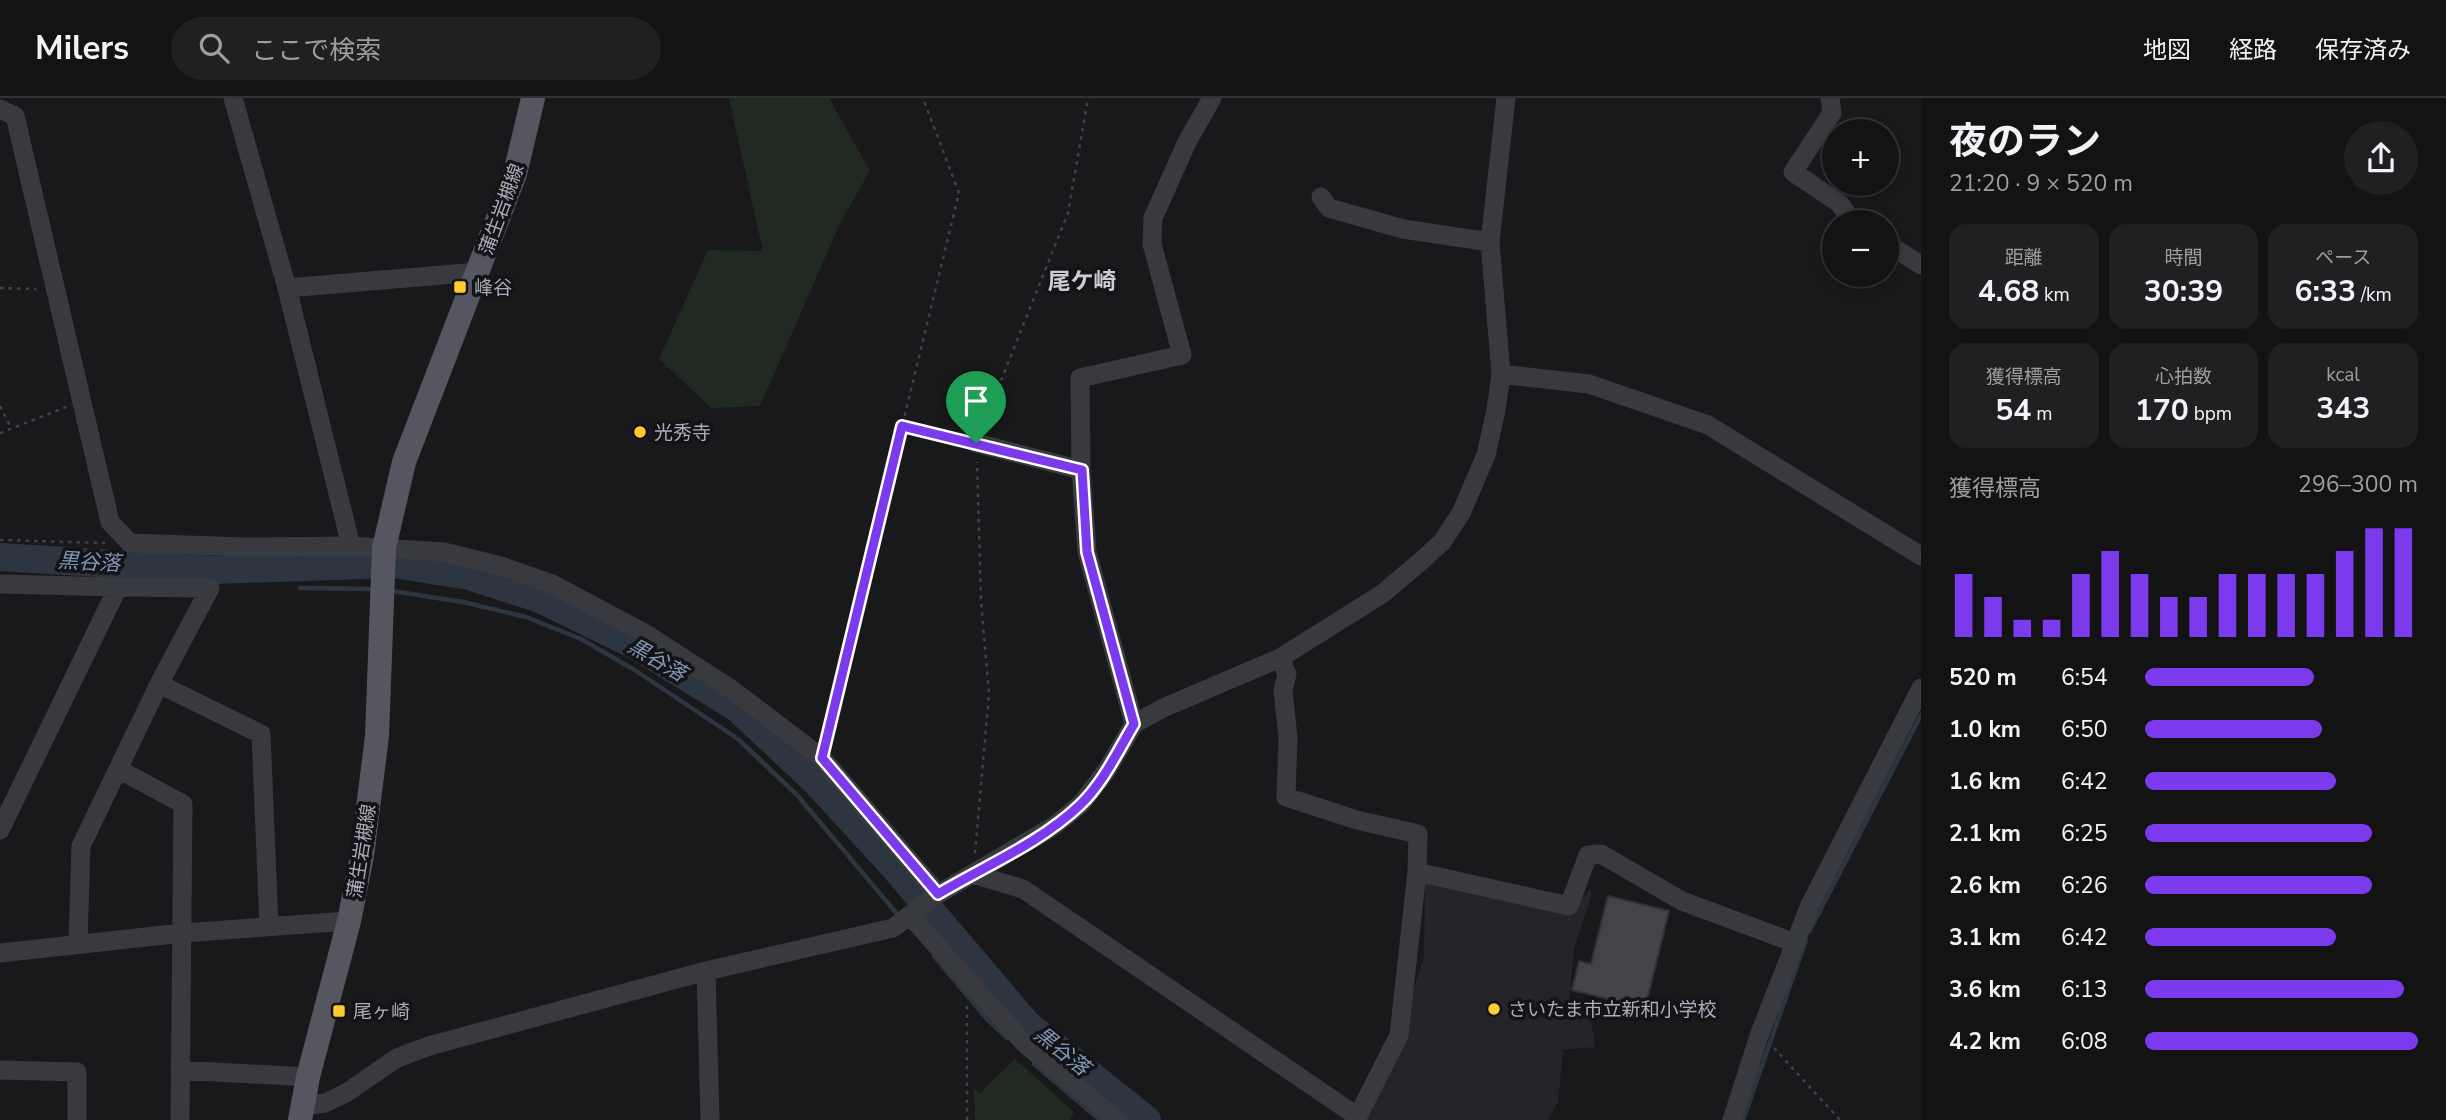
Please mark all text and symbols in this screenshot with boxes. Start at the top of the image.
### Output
search box [171,17,661,80]
text: Milers [35,26,129,71]
icon: search [195,29,233,67]
text: ここで検索 [251,33,381,68]
text: 地図 [2143,34,2191,66]
text: 経路 [2229,34,2277,66]
text: 保存済み [2315,34,2411,66]
text: 夜のラン [1949,116,2101,167]
map controls [1822,119,1899,287]
button: + [1822,119,1899,196]
button: share [2344,121,2418,195]
street label: 蒲生岩槻線 [473,160,530,258]
text: 21:20 · 9 × 520 m [1949,168,2133,199]
button: − [1822,210,1899,287]
text: 距離 [2005,245,2043,271]
text: 時間 [2164,245,2203,271]
text: ペース [2315,245,2371,271]
district label: 尾ケ崎 [1048,266,1117,297]
text: 4.68 [1978,271,2039,312]
text: 30:39 [2144,271,2223,312]
text: 6:33 [2294,271,2356,312]
place label: 峰谷 [474,275,512,301]
marker: 峰谷 [452,279,468,295]
text: km [2039,282,2070,308]
text: /km [2356,282,2392,308]
text: kcal [2326,362,2360,388]
text: 獲得標高 [1986,364,2062,390]
text: 心拍数 [2155,364,2212,390]
pin [946,371,1006,443]
icon: arrive [957,382,995,420]
text: 343 [2316,388,2370,429]
text: 54 [1995,390,2031,431]
text: 170 [2135,390,2189,431]
text: m [2031,401,2052,427]
text: bpm [2189,401,2232,427]
place label: 光秀寺 [654,420,711,446]
marker: 光秀寺 [632,424,648,440]
text: 296–300 m [2298,469,2418,500]
text: 獲得標高 [1949,473,2041,504]
water label: 黒谷落 [57,546,124,578]
water label: 黒谷落 [623,632,694,689]
text: 520 m [1949,662,2017,693]
text: 6:54 [2061,662,2108,693]
text: 1.0 km [1949,714,2021,745]
text: 6:50 [2061,714,2108,745]
text: 1.6 km [1949,766,2021,797]
text: 6:42 [2061,766,2108,797]
street label: 蒲生岩槻線 [342,802,382,900]
text: 2.1 km [1949,818,2021,849]
text: 6:25 [2061,818,2108,849]
text: 2.6 km [1949,870,2021,901]
text: 6:26 [2061,870,2108,901]
text: 3.1 km [1949,922,2021,953]
text: 6:42 [2061,922,2108,953]
text: 3.6 km [1949,974,2021,1005]
text: 6:13 [2061,974,2108,1005]
place label: さいたま市立新和小学校 [1508,997,1716,1023]
place label: 尾ヶ崎 [353,999,410,1025]
marker: さいたま市立新和小学校 [1486,1001,1502,1017]
marker: 尾ヶ崎 [331,1003,347,1019]
water label: 黒谷落 [1029,1020,1098,1084]
text: 4.2 km [1949,1026,2021,1057]
text: 6:08 [2061,1026,2108,1057]

